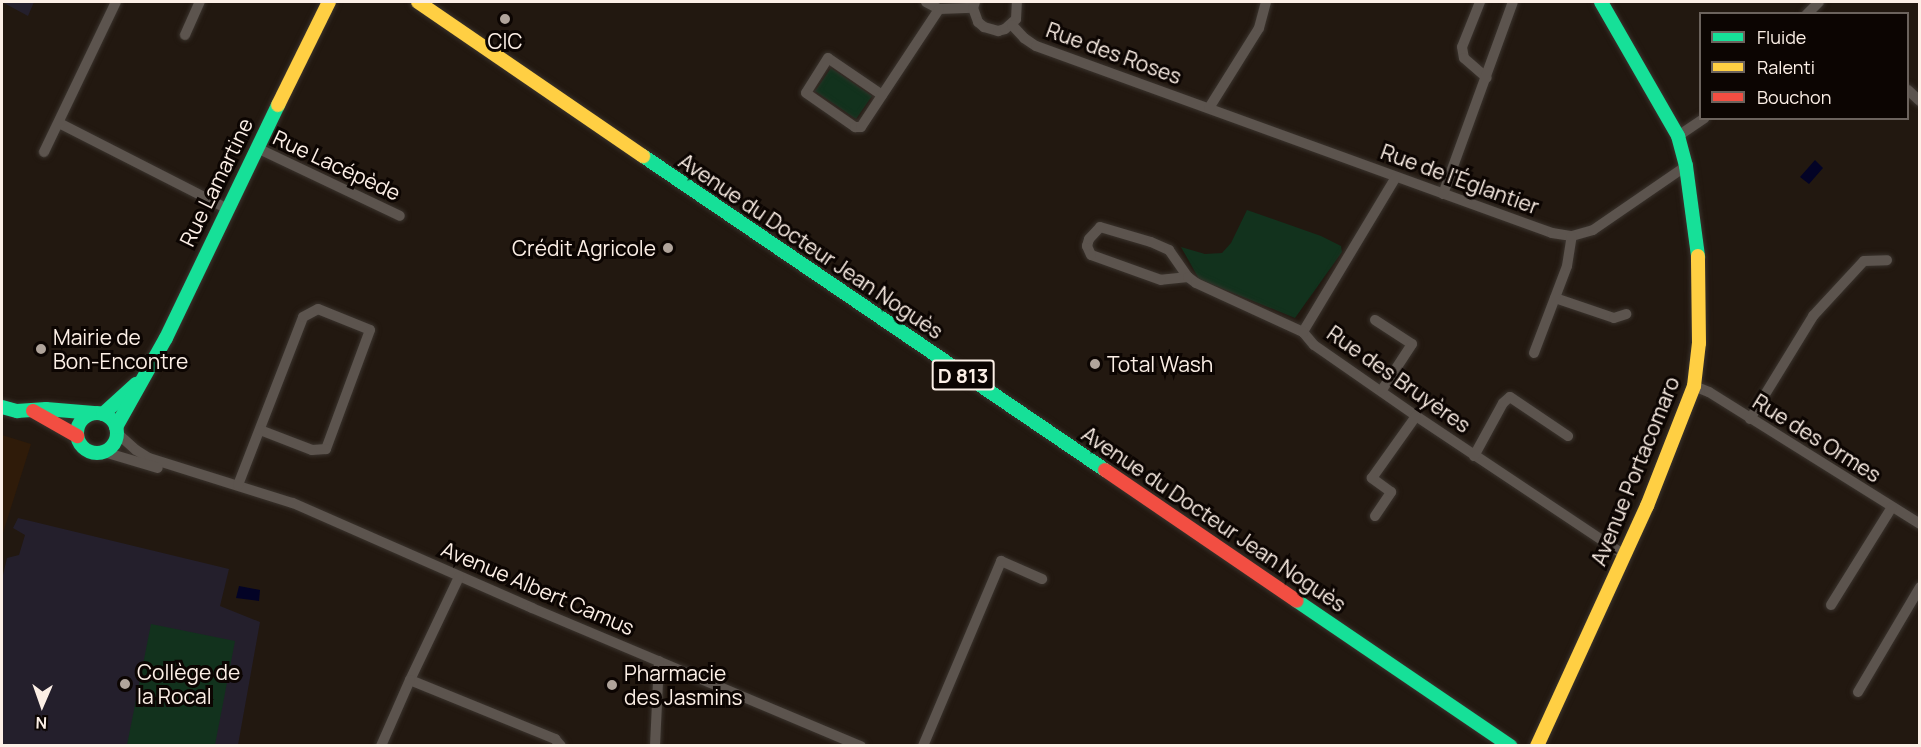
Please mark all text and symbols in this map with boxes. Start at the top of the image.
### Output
marker: CIC [498,12,512,26]
legend [1699,12,1909,120]
street label: Rue des Roses [1043,17,1185,89]
text: Fluide [1757,25,1806,49]
place label: CIC [488,28,522,54]
text: Ralenti [1757,55,1815,79]
text: Bouchon [1757,85,1831,109]
street label: Rue Lamartine [174,114,258,250]
street label: Rue Lacépède [269,125,405,205]
street label: Rue de l'Églantier [1377,139,1543,219]
street label: Avenue du Docteur Jean Noguès [674,148,948,344]
place label: Crédit Agricole [512,235,656,261]
marker: Crédit Agricole [661,241,675,255]
street label: Rue des Bruyères [1323,320,1475,438]
place label: Mairie de Bon-Encontre [53,324,188,374]
marker: Mairie de Bon-Encontre [34,342,48,356]
place label: Total Wash [1107,351,1213,377]
marker: Total Wash [1088,357,1102,371]
road number: D 813 [932,358,994,392]
street label: Avenue Portacomaro [1586,373,1684,569]
street label: Rue des Ormes [1748,389,1886,487]
street label: Avenue du Docteur Jean Noguès [1077,421,1351,617]
street label: Avenue Albert Camus [438,536,638,640]
place label: Collège de la Rocal [137,659,240,709]
place label: Pharmacie des Jasmins [624,660,743,710]
north arrow [12,675,72,735]
marker: Collège de la Rocal [118,677,132,691]
marker: Pharmacie des Jasmins [605,678,619,692]
text: N [35,712,48,734]

